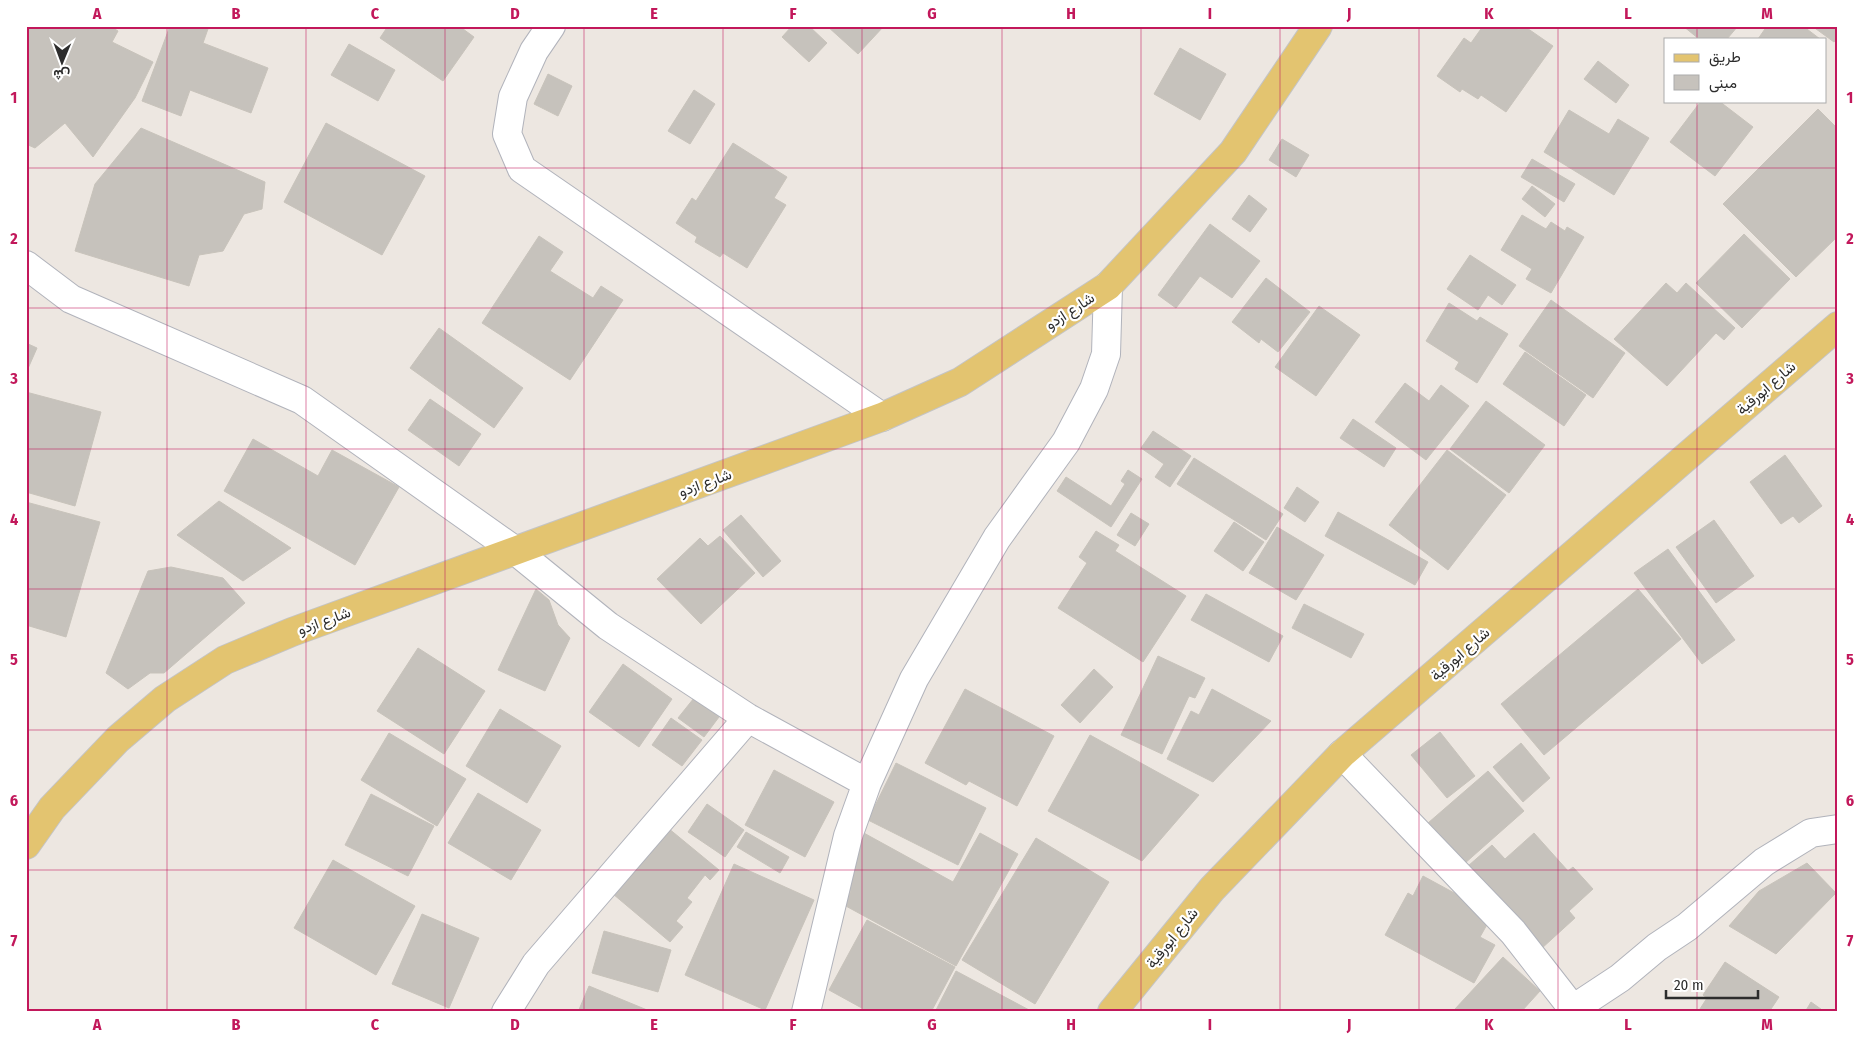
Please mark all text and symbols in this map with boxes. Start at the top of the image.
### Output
text: A [92,4,102,23]
text: B [232,4,241,23]
text: C [371,4,380,23]
text: D [510,4,520,23]
text: E [650,4,658,23]
text: F [789,4,797,23]
text: G [927,4,937,23]
text: H [1066,4,1076,23]
text: I [1208,4,1212,23]
text: J [1346,4,1351,23]
text: K [1484,4,1494,23]
text: L [1624,4,1632,23]
text: M [1761,4,1773,23]
north arrow [38,38,88,88]
legend [1664,38,1826,102]
text: طريق [1709,48,1741,67]
text: ش [53,66,70,83]
text: مبنى [1709,74,1737,93]
text: 1 [11,88,17,107]
text: 1 [1847,88,1853,107]
text: 2 [9,229,18,248]
text: 2 [1845,229,1854,248]
street label: شارع ازدو [1042,288,1099,335]
street label: شارع ابورقية [1733,357,1801,420]
text: 3 [9,369,18,388]
text: 3 [1845,369,1854,388]
street label: شارع ازدو [676,465,735,503]
text: 4 [10,510,18,529]
text: 4 [1846,510,1854,529]
street label: شارع ازدو [295,603,354,641]
street label: شارع ابورقية [1427,623,1495,686]
text: 5 [10,650,18,669]
text: 5 [1846,650,1854,669]
text: 6 [10,791,18,810]
text: 6 [1846,791,1854,810]
street label: شارع ابورقية [1142,904,1203,973]
text: 7 [11,931,18,950]
text: 7 [1847,931,1854,950]
scale bar [1666,968,1759,1000]
text: 20 m [1674,976,1704,994]
text: A [92,1015,102,1034]
text: B [232,1015,241,1034]
text: C [371,1015,380,1034]
text: D [510,1015,520,1034]
text: E [650,1015,658,1034]
text: F [789,1015,797,1034]
text: G [927,1015,937,1034]
text: H [1066,1015,1076,1034]
text: I [1208,1015,1212,1034]
text: J [1346,1015,1351,1034]
text: K [1484,1015,1494,1034]
text: L [1624,1015,1632,1034]
text: M [1761,1015,1773,1034]

